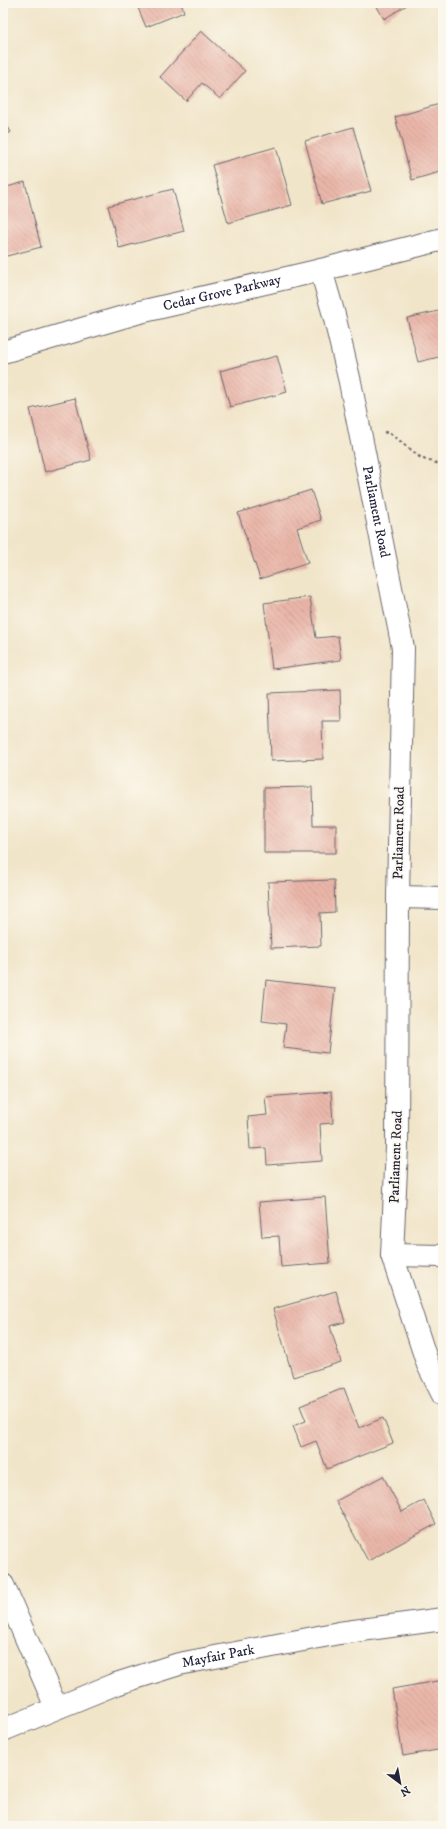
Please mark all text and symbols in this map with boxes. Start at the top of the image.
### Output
street label: Cedar Grove Parkway [161,270,283,315]
street label: Parliament Road [358,464,394,559]
street label: Parliament Road [389,786,409,880]
street label: Parliament Road [385,1110,407,1204]
street label: Mayfair Park [180,1641,256,1672]
north arrow [380,1763,420,1803]
text: N [397,1782,412,1799]

